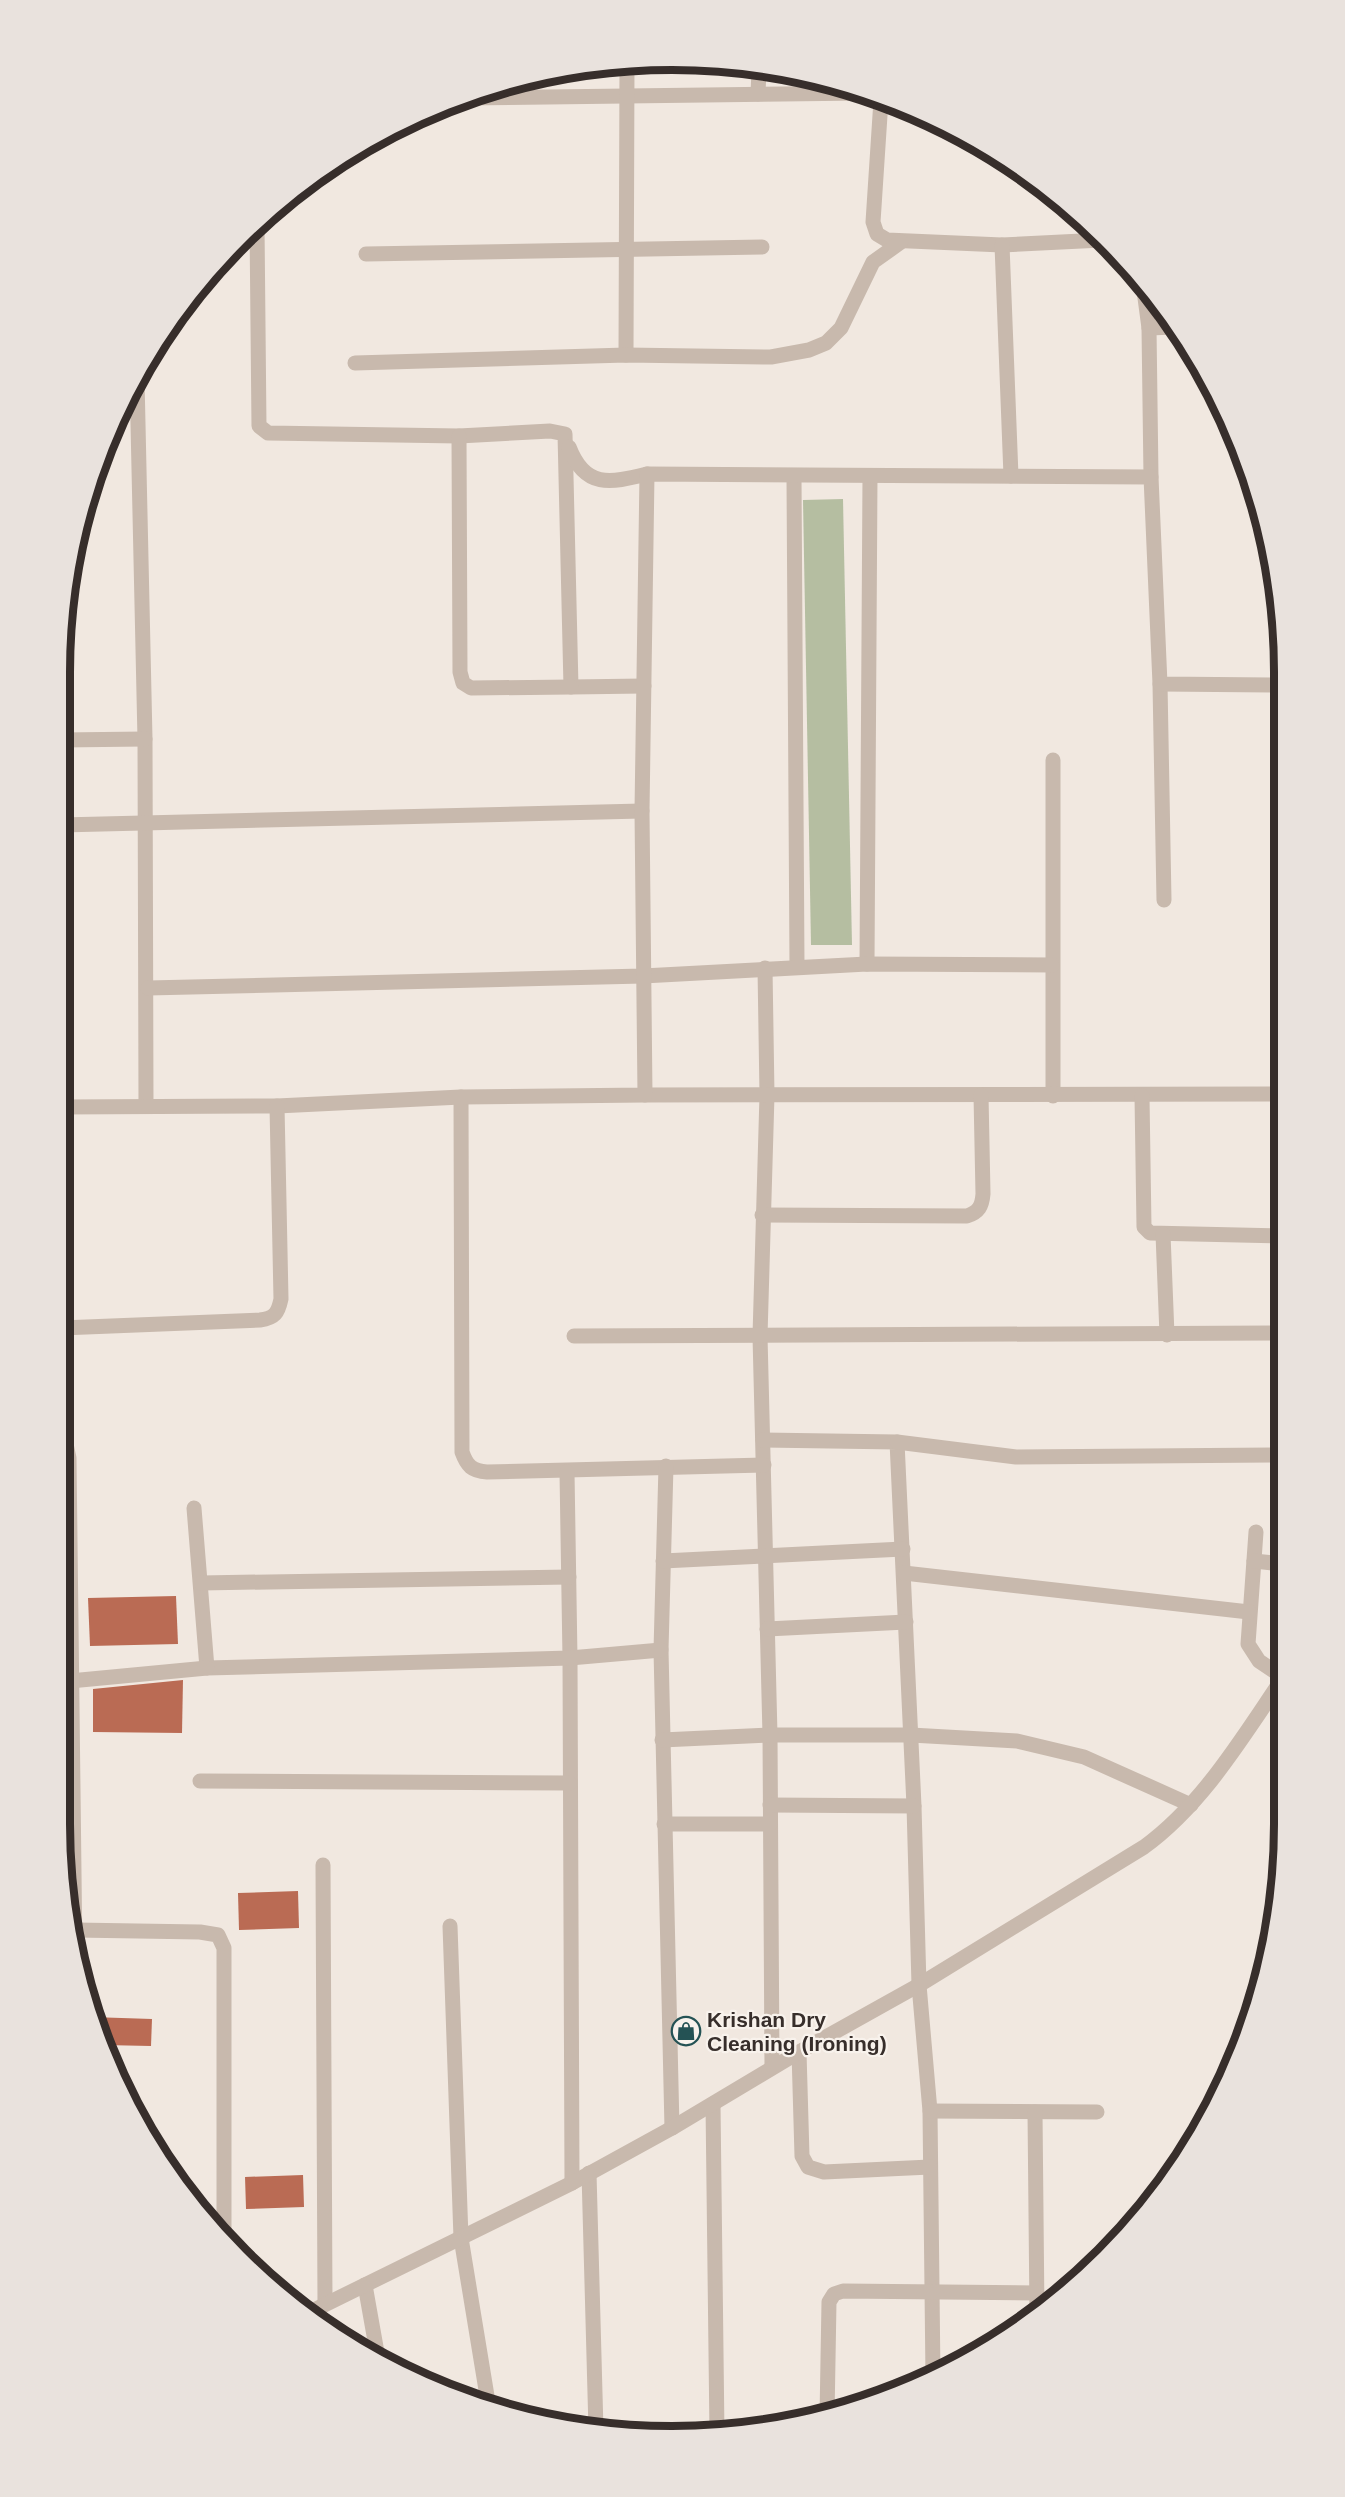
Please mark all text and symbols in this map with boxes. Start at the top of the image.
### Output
place label: Krishan Dry Cleaning (Ironing) [707,2008,887,2055]
shop icon: Krishan Dry Cleaning (Ironing) [670,2015,702,2047]

